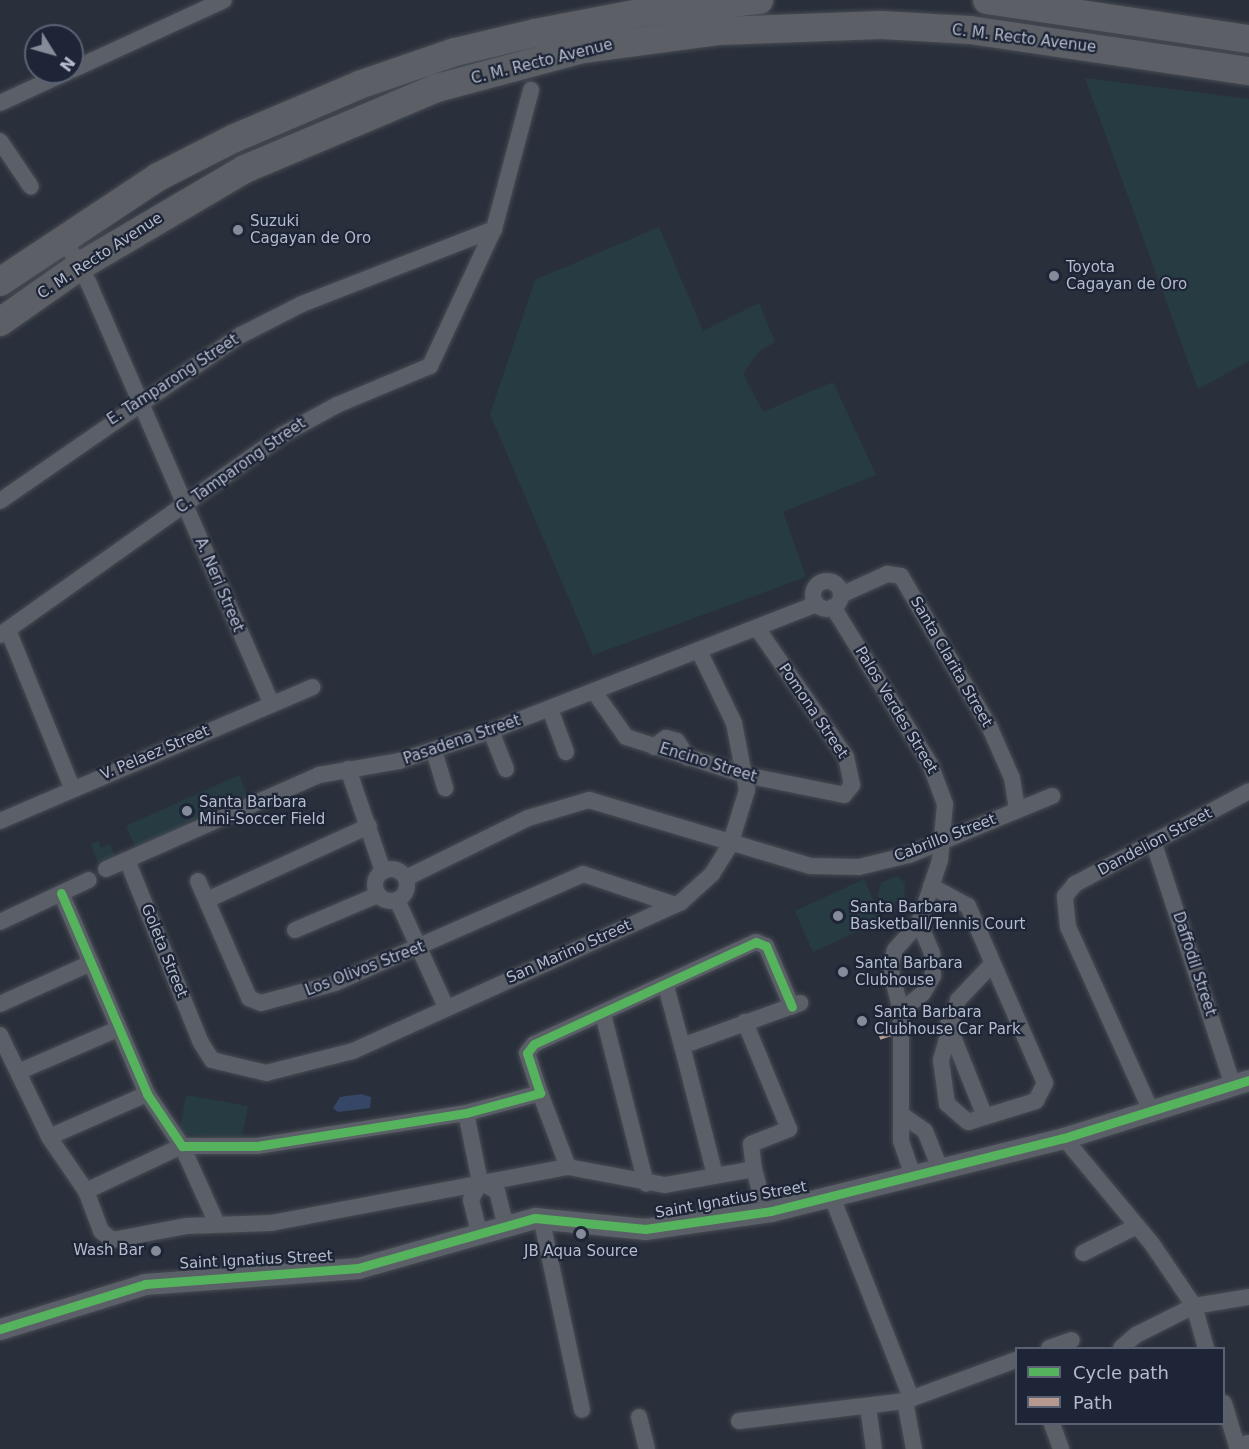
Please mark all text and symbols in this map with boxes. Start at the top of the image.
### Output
street label: C. M. Recto Avenue [951,21,1097,57]
north arrow [24,24,84,84]
street label: C. M. Recto Avenue [469,36,615,88]
text: N [56,53,79,75]
street label: C. M. Recto Avenue [34,209,166,303]
place label: Suzuki Cagayan de Oro [250,212,371,247]
marker: Suzuki Cagayan de Oro [231,223,245,237]
place label: Toyota Cagayan de Oro [1066,258,1187,293]
marker: Toyota Cagayan de Oro [1047,269,1061,283]
street label: E. Tamparong Street [104,331,242,429]
street label: C. Tamparong Street [173,415,309,517]
street label: A. Neri Street [191,535,247,635]
street label: Santa Clarita Street [906,594,996,730]
street label: Palos Verdes Street [851,643,941,777]
street label: Pomona Street [775,660,851,762]
street label: Pasadena Street [401,712,523,768]
street label: V. Pelaez Street [98,722,212,784]
street label: Encino Street [657,740,759,786]
place label: Santa Barbara Mini-Soccer Field [199,793,325,828]
marker: Santa Barbara Mini-Soccer Field [180,804,194,818]
street label: Dandelion Street [1095,804,1215,880]
street label: Cabrillo Street [892,810,998,866]
place label: Santa Barbara Basketball/Tennis Court [850,898,1025,933]
street label: Goleta Street [137,901,191,1001]
marker: Santa Barbara Basketball/Tennis Court [831,909,845,923]
street label: Daffodil Street [1169,910,1219,1018]
street label: San Marino Street [504,916,634,988]
street label: Los Olivos Street [303,938,427,1000]
place label: Santa Barbara Clubhouse [855,954,963,989]
marker: Santa Barbara Clubhouse [836,965,850,979]
place label: Santa Barbara Clubhouse Car Park [874,1003,1021,1038]
marker: Santa Barbara Clubhouse Car Park [855,1014,869,1028]
street label: Saint Ignatius Street [654,1178,808,1222]
marker: JB Aqua Source [574,1227,588,1241]
place label: Wash Bar [73,1242,144,1260]
place label: JB Aqua Source [524,1243,638,1261]
marker: Wash Bar [149,1244,163,1258]
street label: Saint Ignatius Street [179,1247,333,1273]
legend [1015,1347,1225,1425]
text: Cycle path [1073,1362,1169,1383]
text: Path [1073,1392,1113,1413]

